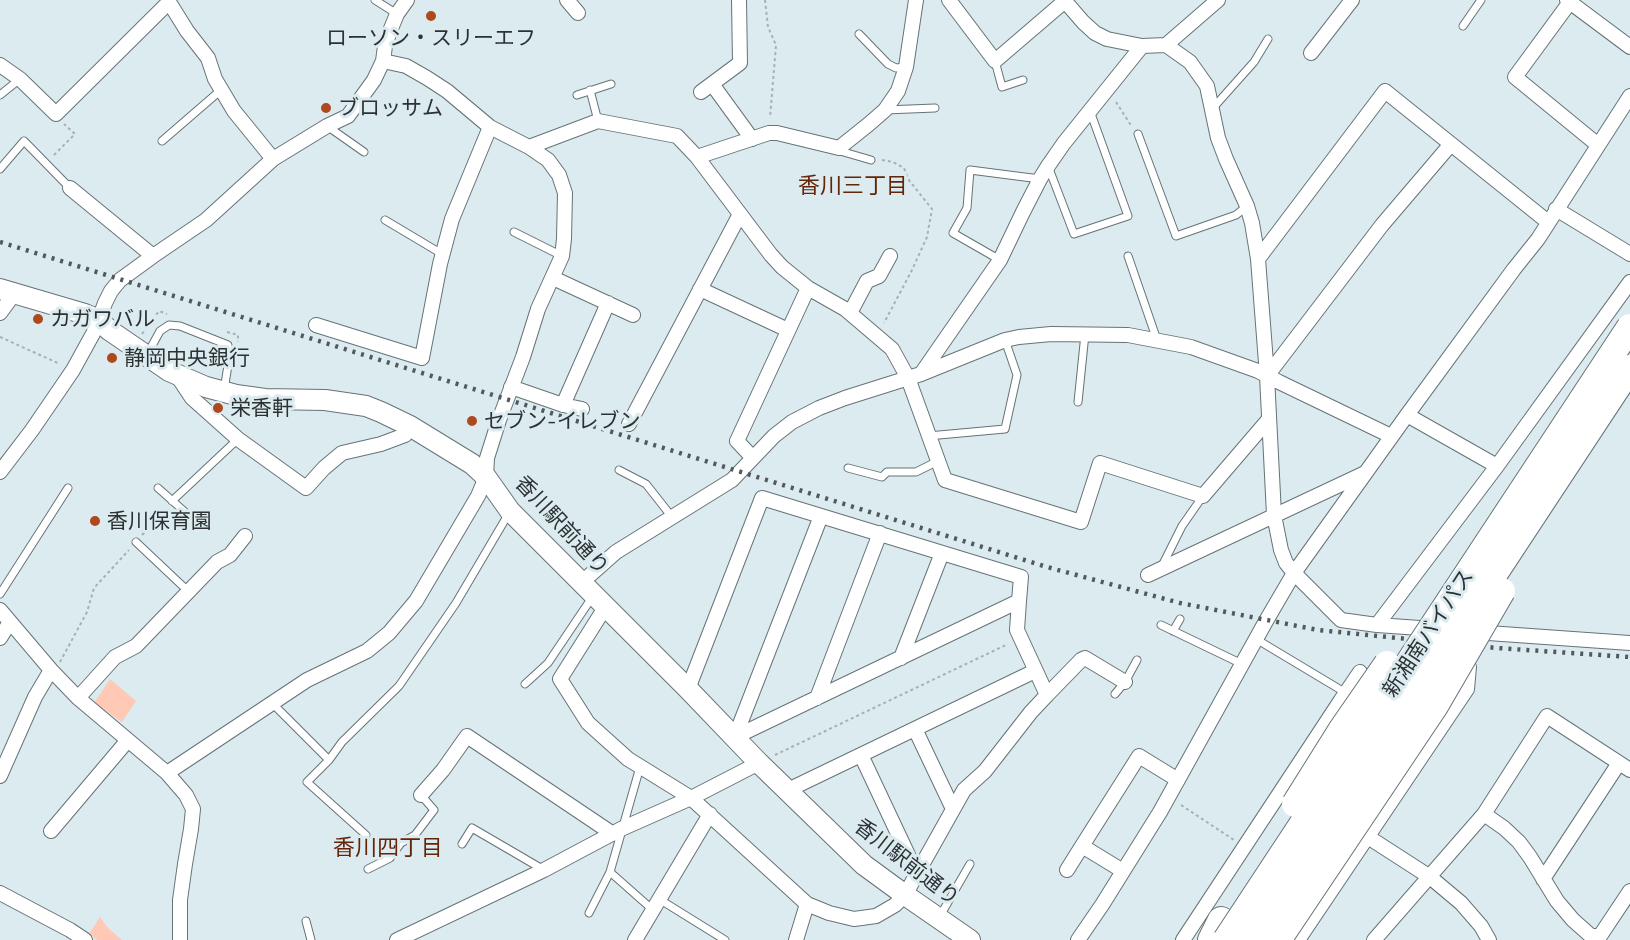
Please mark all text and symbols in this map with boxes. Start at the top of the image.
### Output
marker: ローソン・スリーエフ [424,9,438,23]
place label: ローソン・スリーエフ [326,25,536,51]
place label: ブロッサム [338,95,443,121]
marker: ブロッサム [319,101,333,115]
district label: 香川三丁目 [798,173,908,199]
place label: カガワバル [50,306,155,332]
marker: カガワバル [31,312,45,326]
place label: 静岡中央銀行 [124,345,250,371]
marker: 静岡中央銀行 [105,351,119,365]
place label: 栄香軒 [230,395,293,421]
marker: 栄香軒 [211,401,225,415]
place label: セブン-イレブン [484,408,640,434]
marker: セブン-イレブン [465,414,479,428]
street label: 香川駅前通り [510,470,614,580]
place label: 香川保育園 [107,508,212,534]
marker: 香川保育園 [88,514,102,528]
street label: 新湘南バイパス [1377,564,1479,702]
street label: 香川駅前通り [850,813,964,911]
district label: 香川四丁目 [333,835,443,861]

